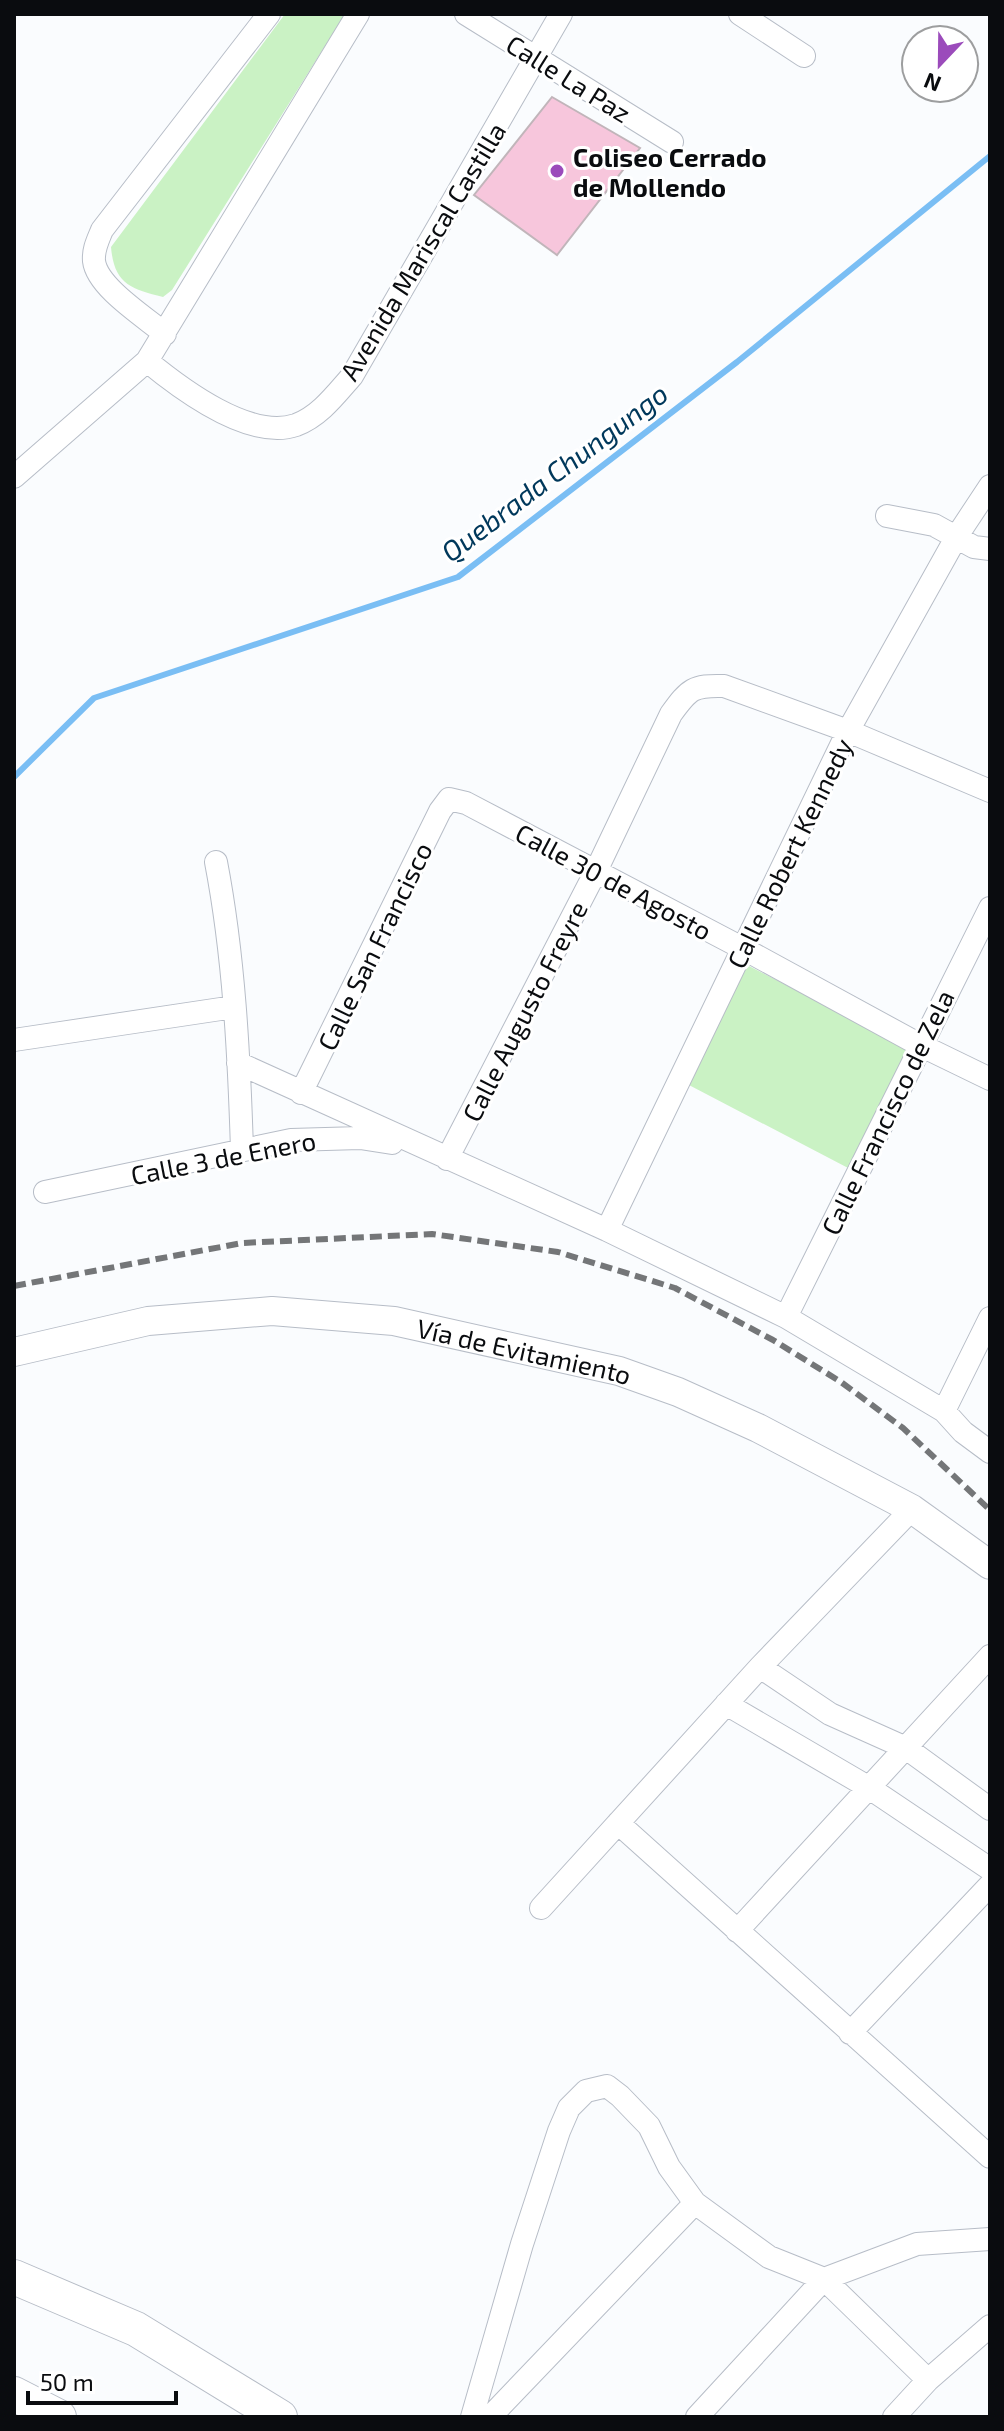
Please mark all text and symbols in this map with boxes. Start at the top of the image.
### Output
north arrow [900,24,980,104]
street label: Calle La Paz [501,28,637,128]
text: N [920,68,944,99]
street label: Avenida Mariscal Castilla [333,117,511,385]
place label: Coliseo Cerrado de Mollendo [573,141,767,202]
marker: Coliseo Cerrado de Mollendo [548,162,566,180]
water label: Quebrada Chungungo [434,376,674,568]
street label: Calle Robert Kennedy [720,733,858,973]
street label: Calle 30 de Agosto [511,816,717,946]
street label: Calle San Francisco [310,837,438,1055]
street label: Calle Augusto Freyre [455,896,593,1126]
street label: Calle Francisco de Zela [814,985,960,1239]
street label: Calle 3 de Enero [128,1124,318,1190]
street label: Vía de Evitamiento [414,1311,636,1390]
scale bar [28,2355,176,2405]
text: 50 m [40,2367,94,2396]

